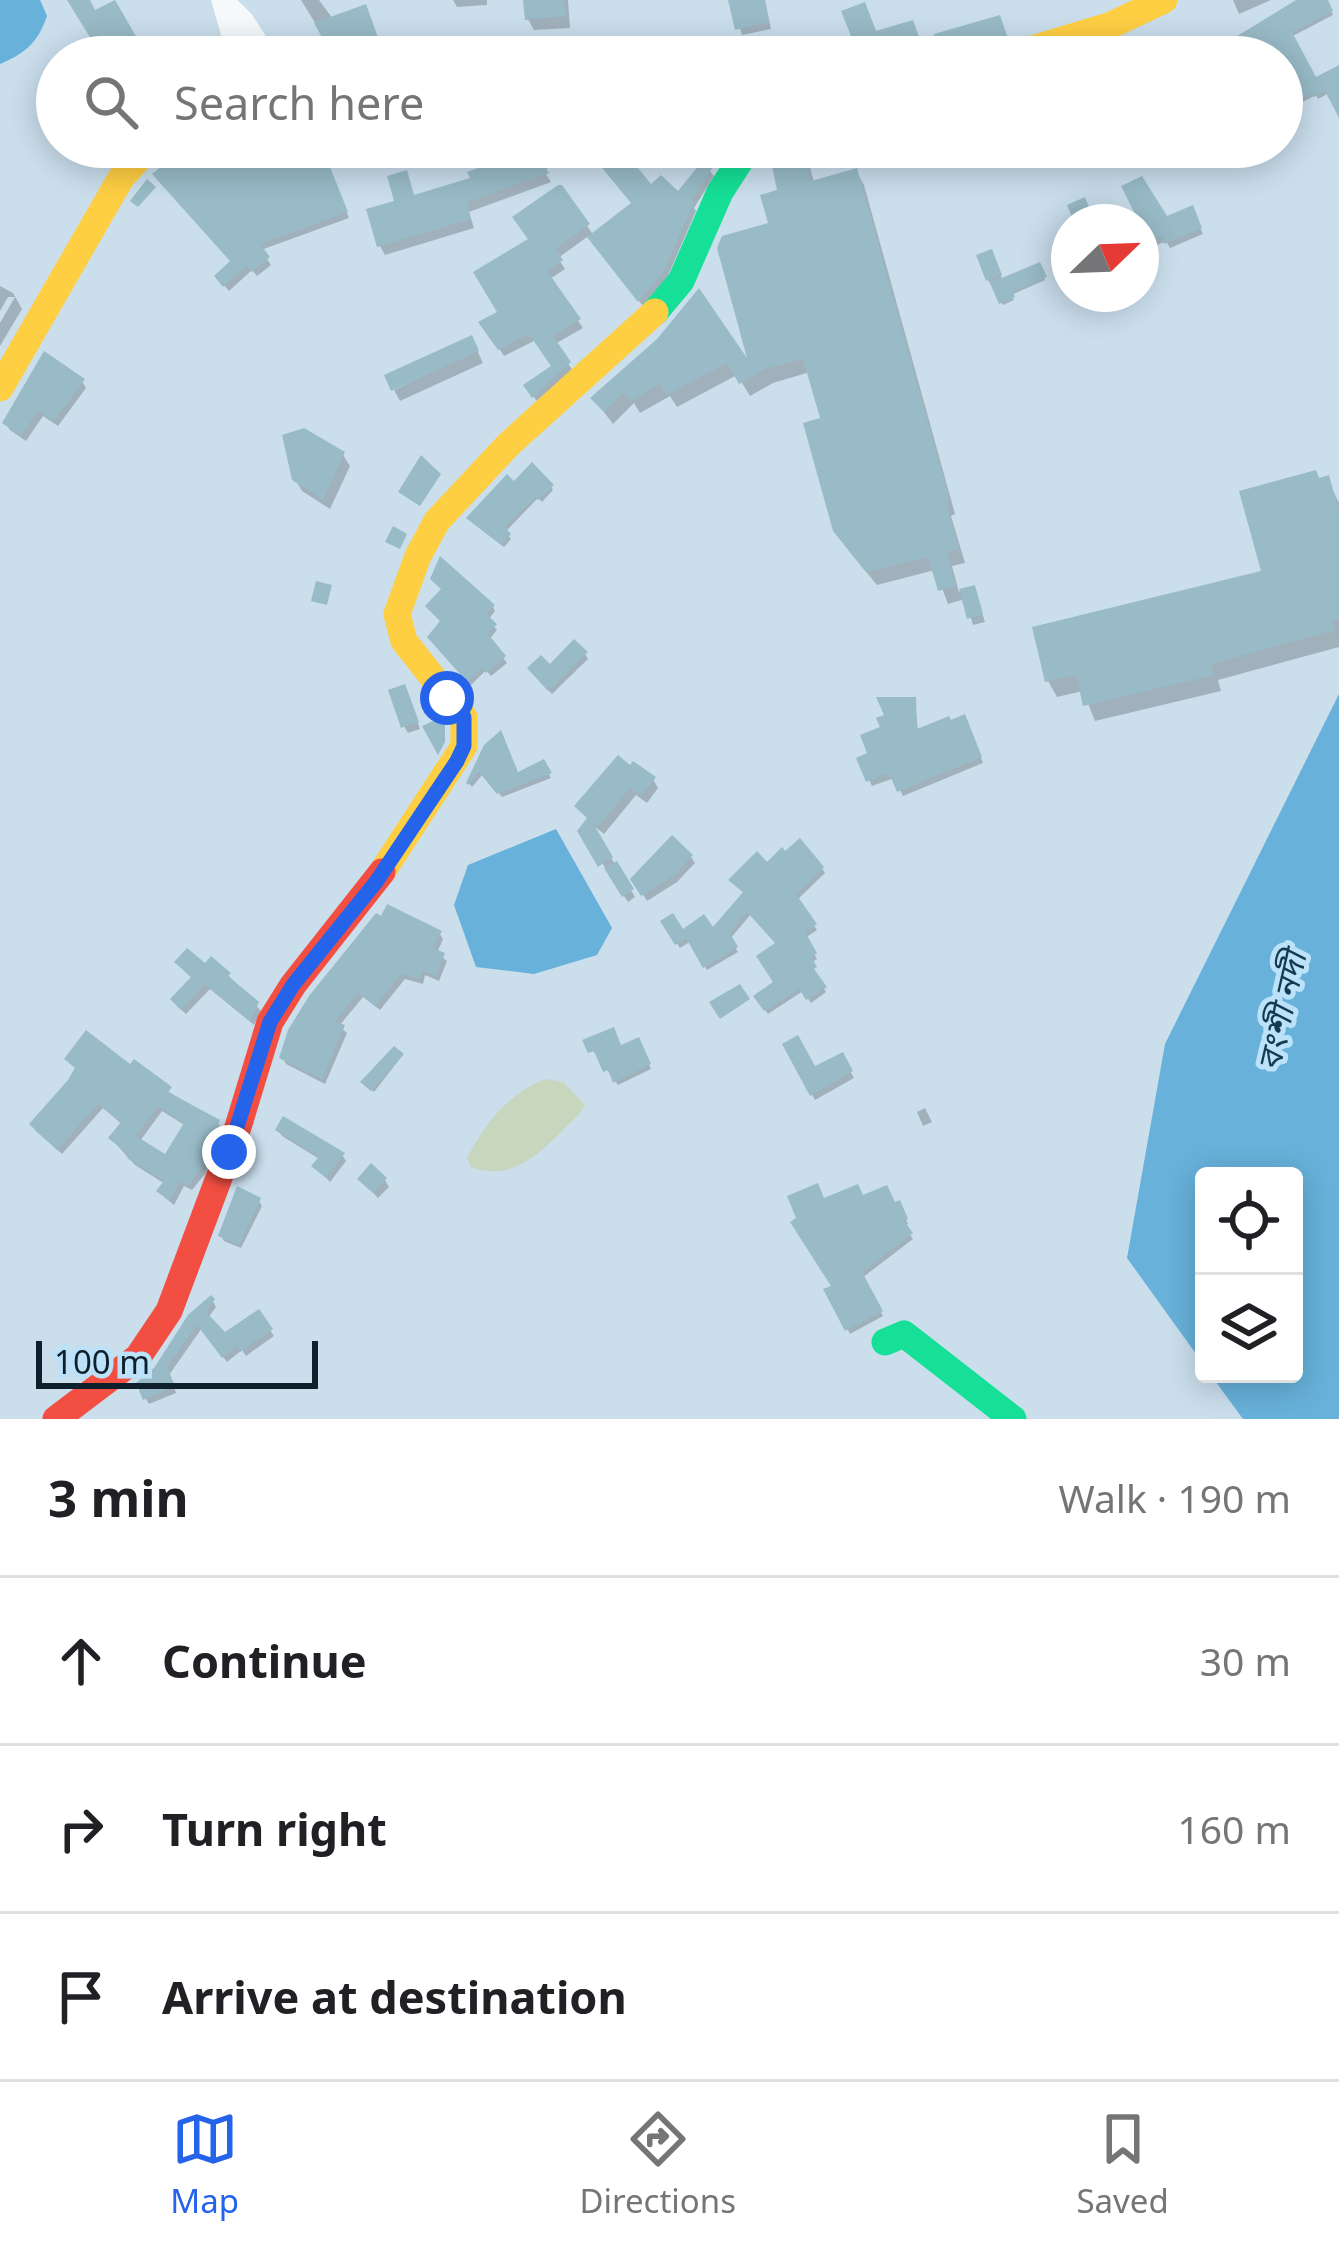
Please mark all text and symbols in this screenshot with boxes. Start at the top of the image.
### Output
search box [36,36,1303,168]
icon: search [78,69,144,135]
text: Search here [174,72,424,133]
north arrow [1051,204,1159,312]
route start [420,671,474,725]
water label: বংশী নদী [1245,941,1318,1075]
route end [202,1125,256,1179]
map controls [1195,1167,1303,1383]
button: locate [1195,1167,1303,1275]
button: layers [1195,1275,1303,1383]
scale bar [36,1335,318,1388]
text: 100 m [54,1339,150,1384]
text: 3 min [48,1462,189,1532]
text: Walk · 190 m [1058,1471,1291,1524]
icon: ahead [48,1628,114,1694]
text: Continue [162,1630,367,1691]
text: 30 m [1200,1634,1291,1687]
icon: right [48,1796,114,1862]
text: Turn right [162,1798,387,1859]
text: 160 m [1177,1802,1291,1855]
icon: arrive [48,1964,114,2030]
text: Arrive at destination [162,1966,627,2027]
tab: Map [170,2106,239,2223]
tab: Directions [579,2106,736,2223]
tab: Saved [1076,2106,1169,2223]

